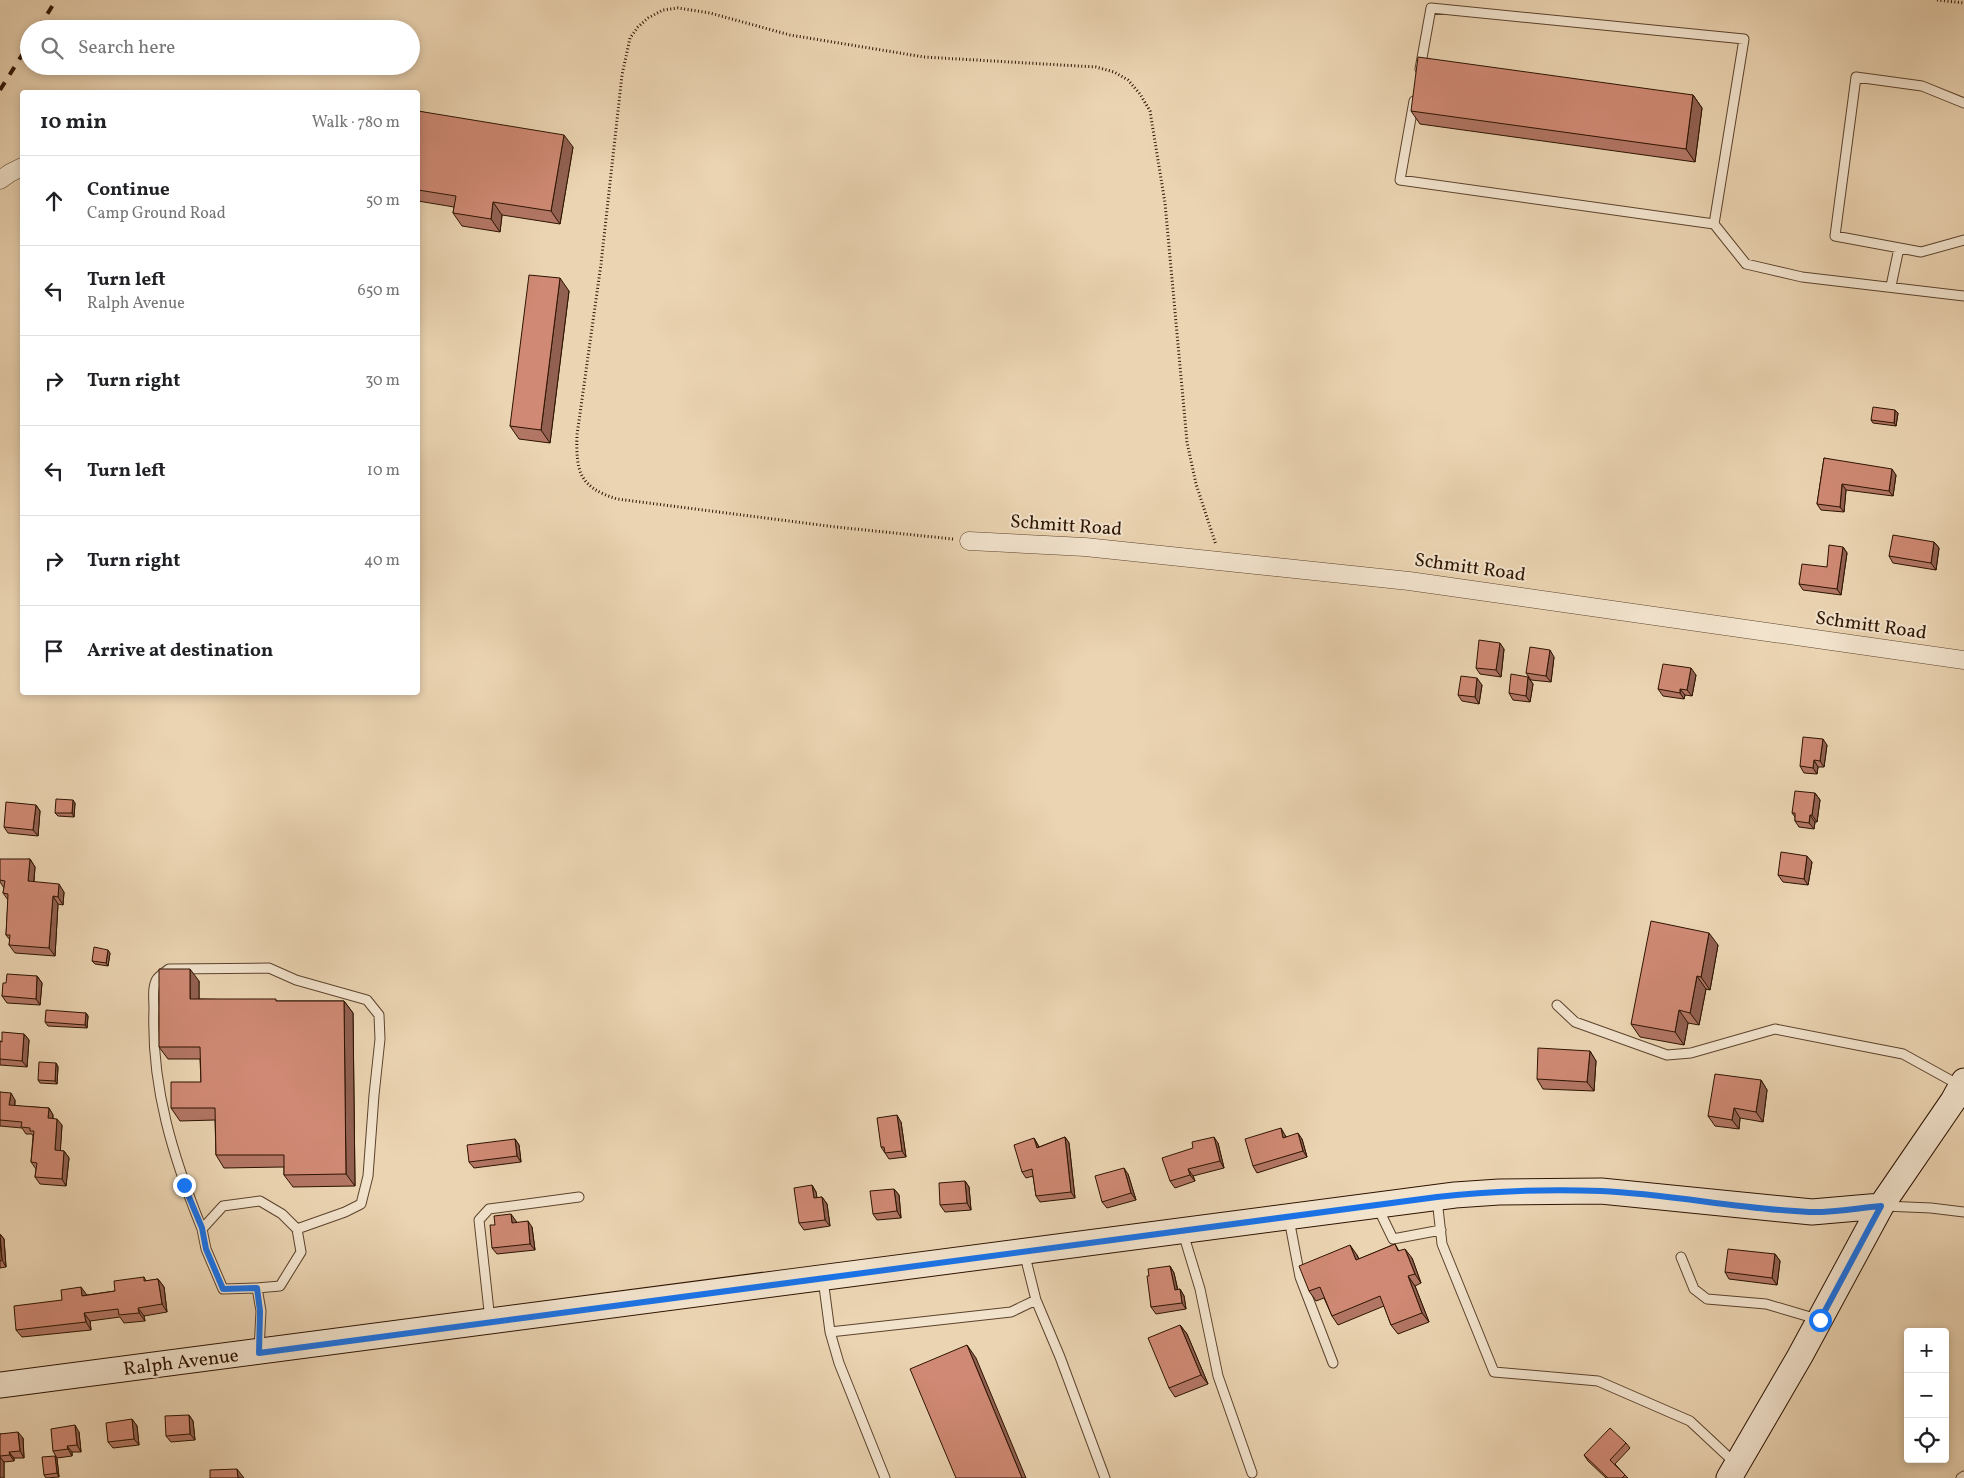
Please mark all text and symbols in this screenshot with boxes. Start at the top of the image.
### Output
search box [20,20,420,75]
icon: search [38,34,66,62]
text: Search here [78,35,175,61]
text: 10 min [40,108,107,137]
text: Walk · 780 m [312,112,400,134]
text: Continue [87,177,170,203]
icon: ahead [40,187,68,215]
text: 50 m [366,190,400,212]
text: Camp Ground Road [87,203,226,225]
text: Turn left [87,267,166,293]
icon: left [40,277,68,305]
text: 650 m [358,280,400,302]
text: Ralph Avenue [87,293,185,315]
icon: right [40,367,68,395]
text: Turn right [87,368,180,394]
text: 30 m [365,370,400,392]
icon: left [40,457,68,485]
text: Turn left [87,458,166,484]
text: 10 m [367,460,400,482]
street label: Schmitt Road [1009,509,1123,543]
icon: right [40,547,68,575]
street label: Schmitt Road [1413,547,1527,589]
text: Turn right [87,548,180,574]
text: 40 m [364,550,400,572]
street label: Schmitt Road [1814,605,1928,647]
icon: arrive [40,637,68,665]
text: Arrive at destination [87,638,273,664]
route end [173,1174,196,1197]
route start [1809,1309,1832,1332]
map controls [1904,1328,1949,1463]
button: + [1904,1328,1949,1373]
street label: Ralph Avenue [122,1343,240,1383]
button: − [1904,1373,1949,1418]
button: locate [1904,1418,1949,1463]

